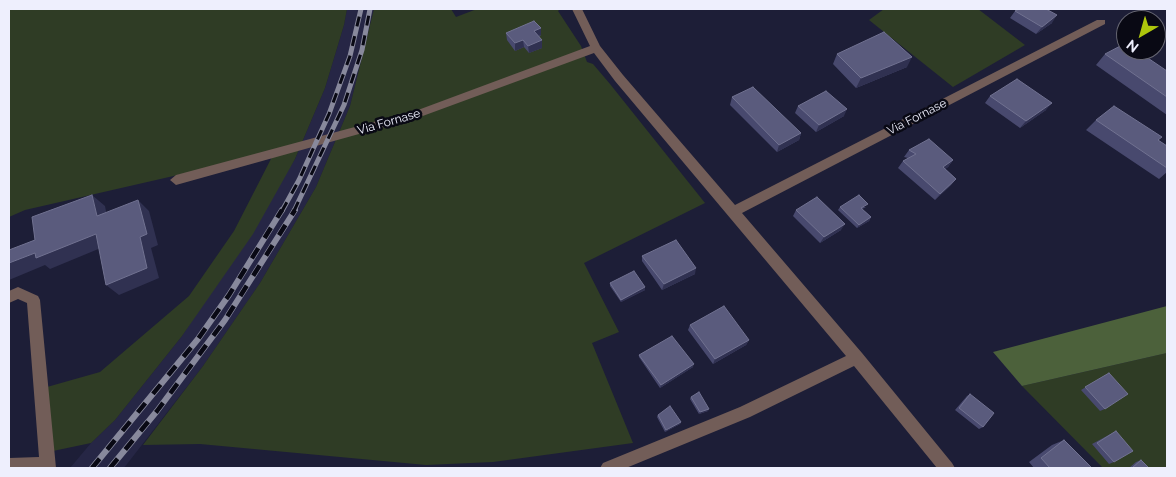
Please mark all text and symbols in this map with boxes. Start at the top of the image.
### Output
north arrow [1116,10,1166,60]
text: N [1123,36,1142,56]
street label: Via Fornase [885,96,949,138]
street label: Via Fornase [356,106,422,138]

